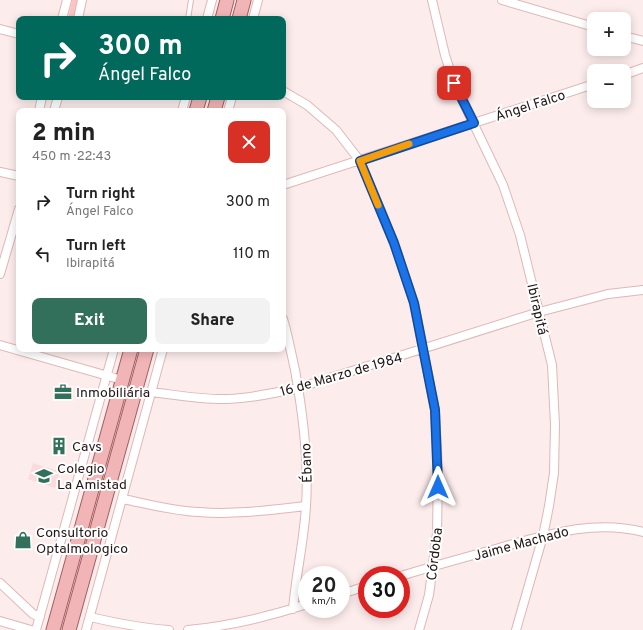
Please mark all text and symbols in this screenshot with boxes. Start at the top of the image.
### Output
map controls [587,12,631,108]
button: + [587,12,631,56]
text: 300 m [98,29,183,65]
icon: right [32,32,84,84]
text: Ángel Falco [98,64,191,87]
button: − [587,64,631,108]
pin [437,66,471,100]
icon: arrive [443,72,465,94]
street label: Ángel Falco [493,86,568,126]
text: 2 min [32,119,96,149]
button: close [228,121,270,163]
text: 450 m · 22:43 [32,149,111,165]
text: Turn right [66,185,135,204]
icon: right [32,191,54,213]
text: 300 m [226,193,270,212]
text: Ángel Falco [66,204,133,220]
text: Turn left [66,237,126,256]
icon: left [32,243,54,265]
text: 110 m [233,245,270,264]
text: Ibirapitá [66,256,115,272]
street label: Ibirapitá [522,282,551,337]
button: Exit [32,298,147,344]
button: Share [155,298,270,344]
street label: 16 de Marzo de 1984 [278,350,405,401]
office icon: Inmobiliária [53,382,73,402]
place label: Inmobiliária [76,385,150,402]
building icon: Cavs [49,436,69,456]
place label: Cavs [72,439,102,456]
street label: Ébano [297,443,317,483]
place label: Colegio La Amistad [57,461,127,494]
school or university icon: Colegio La Amistad [34,466,54,486]
position arrow [417,466,459,508]
street label: Jaime Machado [472,523,571,565]
place label: Consultorio Optalmologico [36,525,128,558]
street label: Córdoba [424,527,447,582]
shop icon: Consultorio Optalmologico [13,530,33,550]
speed limit sign: 30 [358,566,410,618]
text: 20 [311,574,337,600]
text: km/h [312,595,336,608]

